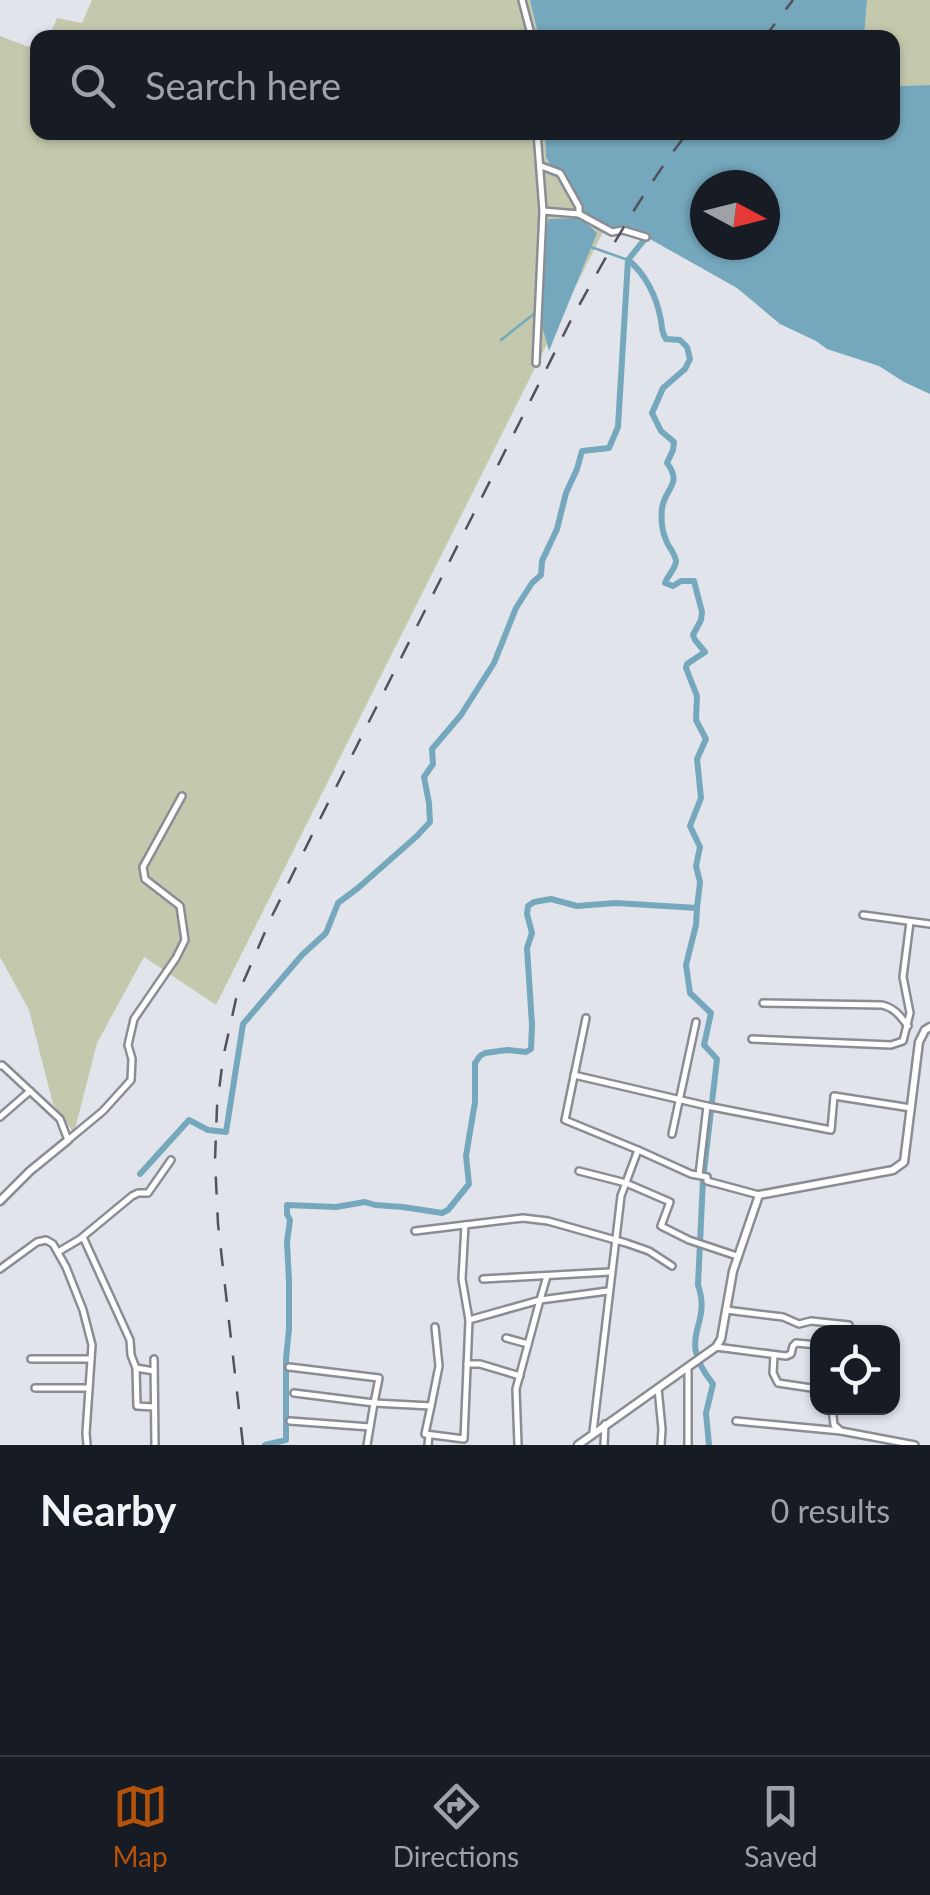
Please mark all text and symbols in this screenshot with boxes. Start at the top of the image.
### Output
search box [30,30,900,140]
icon: search [65,58,120,113]
text: Search here [145,62,341,108]
north arrow [690,170,780,260]
map controls [810,1325,900,1415]
button: locate [810,1325,900,1415]
text: Nearby [40,1485,177,1535]
text: 0 results [771,1491,890,1530]
tab: Map [113,1779,168,1873]
tab: Directions [393,1779,519,1873]
tab: Saved [744,1779,817,1873]

